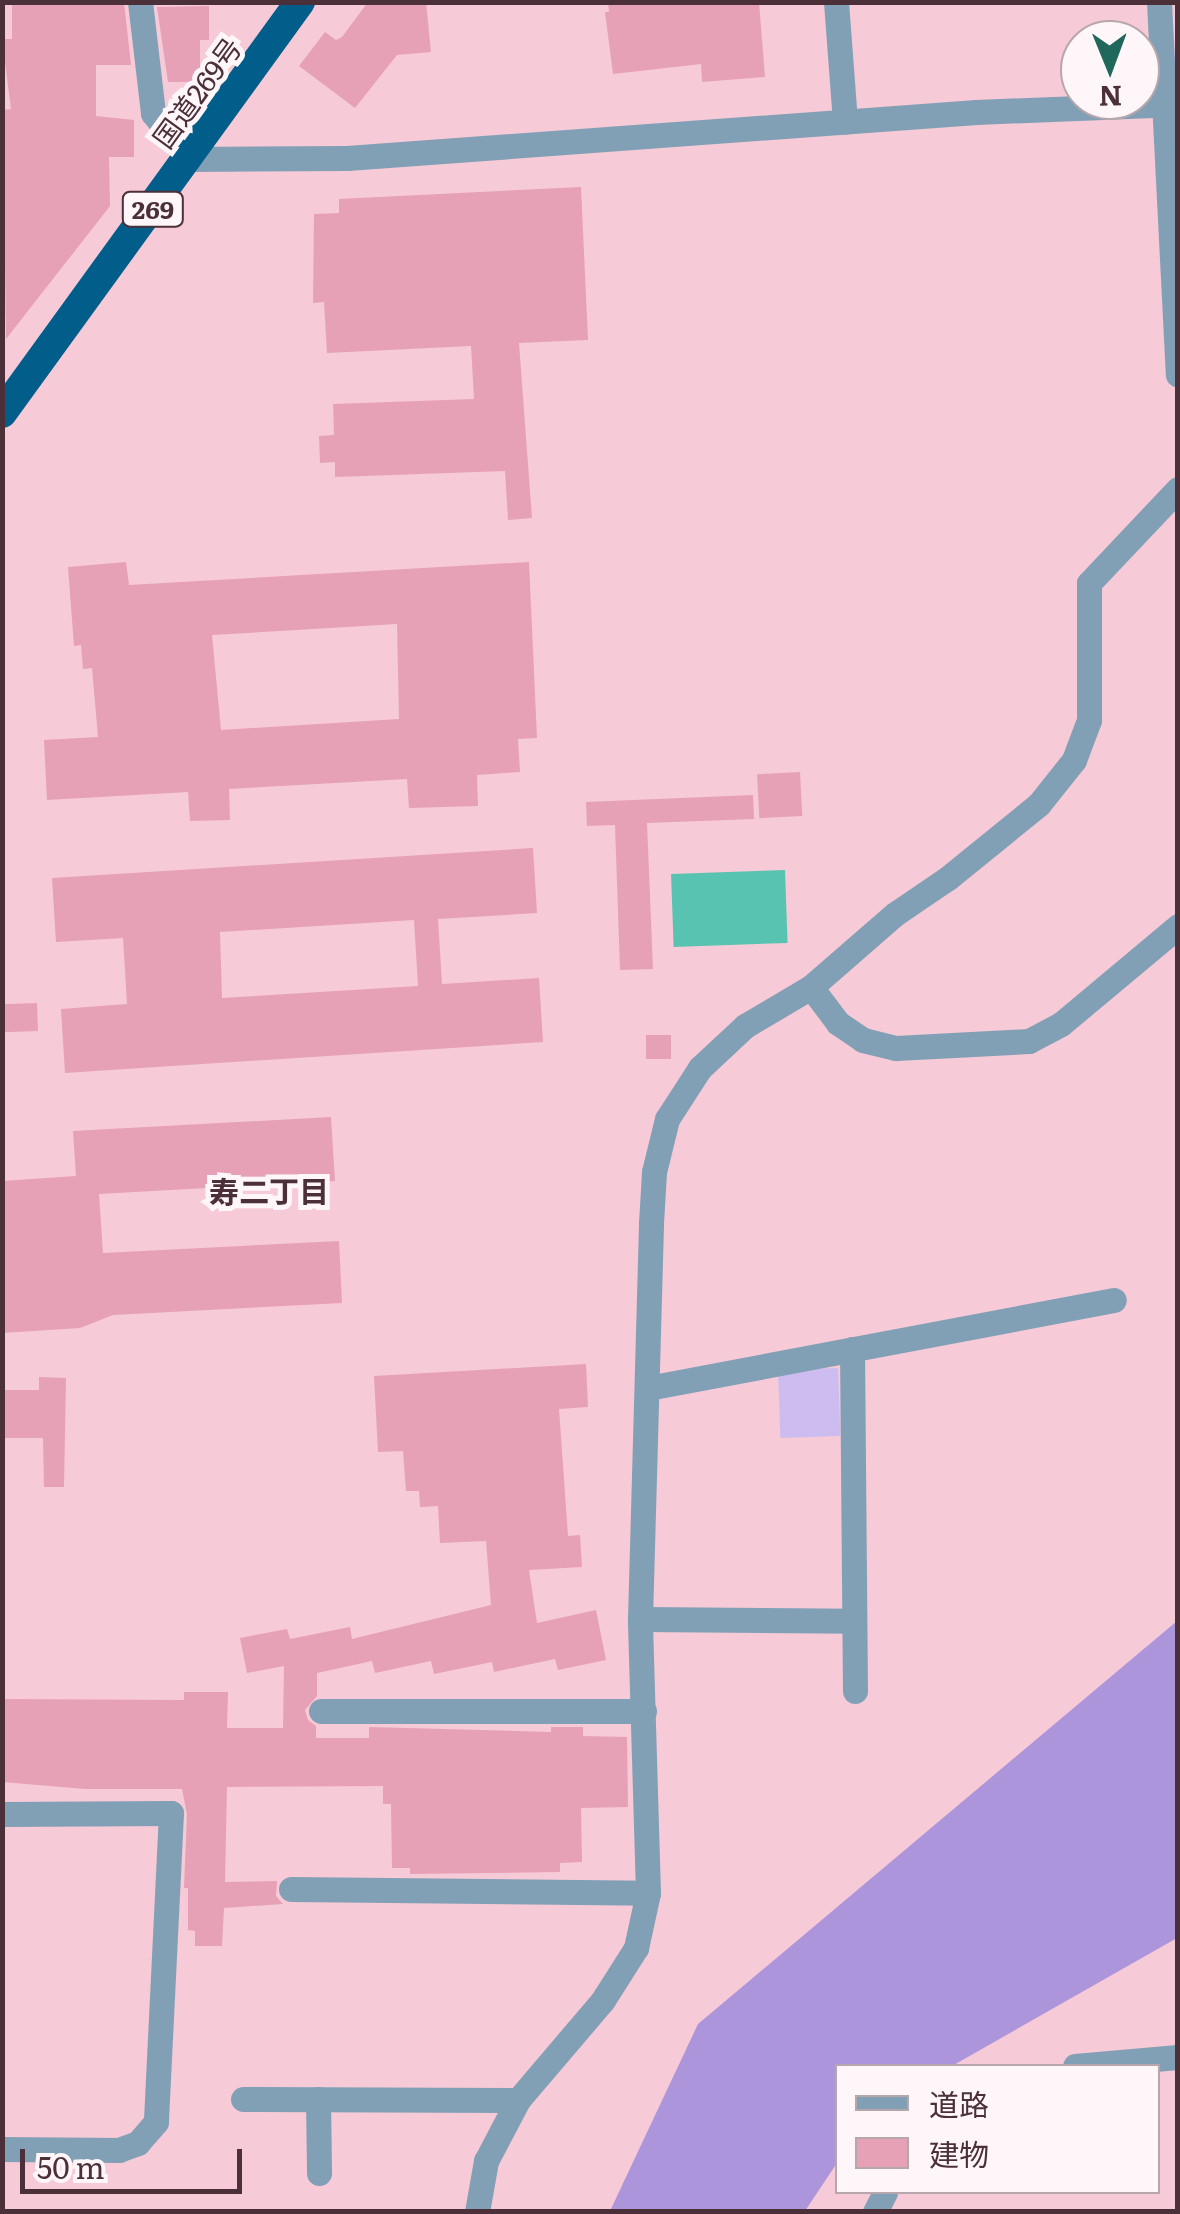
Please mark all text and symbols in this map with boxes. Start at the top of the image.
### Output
north arrow [1060,20,1160,120]
street label: 国道269号 [145,30,247,154]
text: N [1098,77,1123,119]
road number: 269 [120,189,186,229]
district label: 寿二丁目 [209,1172,329,1208]
legend [835,2064,1160,2194]
text: 道路 [929,2081,989,2125]
scale bar [25,2129,248,2191]
text: 建物 [929,2131,989,2175]
text: 50 m [37,2144,105,2188]

